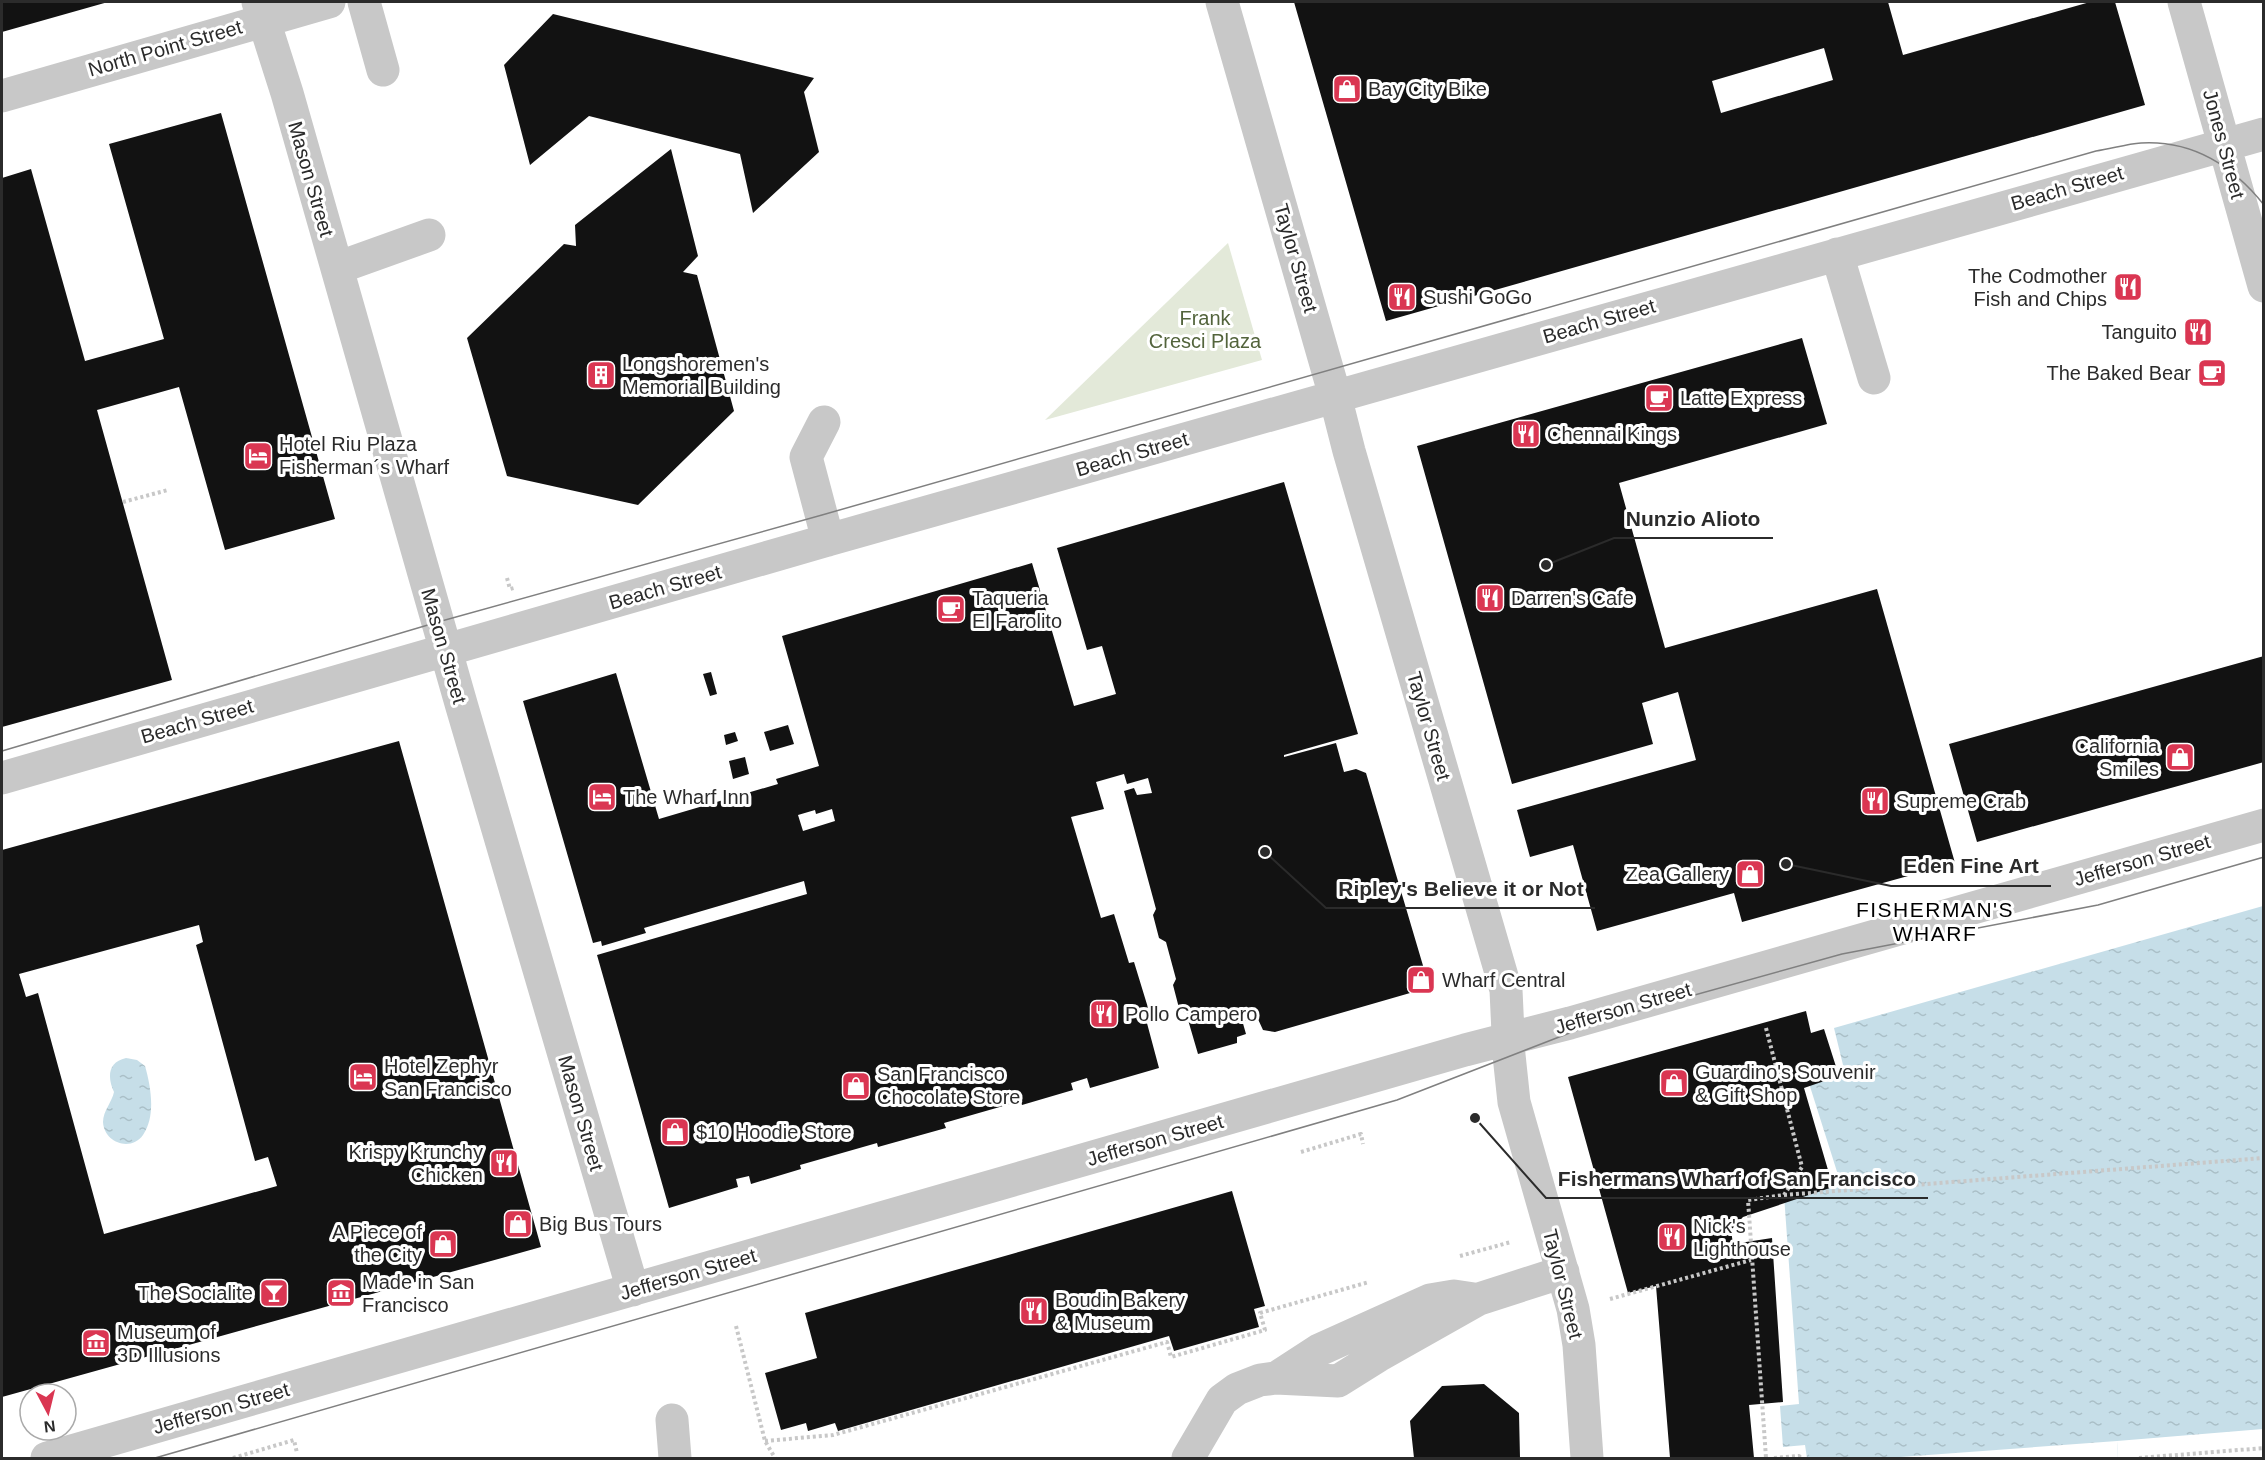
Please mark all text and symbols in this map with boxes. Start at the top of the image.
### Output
street label: North Point Street [86,15,245,80]
shop icon: Bay City Bike [1331,73,1363,105]
place label: Bay City Bike [1368,78,1487,100]
street label: Jones Street [2199,87,2249,201]
street label: Mason Street [284,119,338,240]
street label: Beach Street [2008,161,2126,215]
street label: Taylor Street [1270,201,1322,315]
place label: The Codmother Fish and Chips [1968,265,2107,310]
restaurant icon: The Codmother Fish and Chips [2112,271,2144,303]
restaurant icon: Sushi GoGo [1386,281,1418,313]
place label: Sushi GoGo [1423,286,1532,308]
street label: Beach Street [1540,294,1658,348]
park label: Frank Cresci Plaza [1149,307,1262,352]
restaurant icon: Tanguito [2182,316,2214,348]
place label: Tanguito [2101,321,2177,343]
place label: Longshoremen's Memorial Building [622,353,781,398]
cafe icon: The Baked Bear [2196,357,2228,389]
building icon: Longshoremen's Memorial Building [585,359,617,391]
place label: The Baked Bear [2046,362,2191,384]
cafe icon: Latte Express [1643,382,1675,414]
place label: Latte Express [1680,387,1802,409]
restaurant icon: Chennai Kings [1510,418,1542,450]
place label: Chennai Kings [1547,423,1677,445]
street label: Beach Street [1073,427,1191,481]
place label: Hotel Riu Plaza Fisherman´s Wharf [279,433,449,478]
hotel icon: Hotel Riu Plaza Fisherman´s Wharf [242,440,274,472]
callout: Nunzio Alioto [1614,499,1773,538]
text: Nunzio Alioto [1626,507,1760,530]
street label: Beach Street [606,560,724,614]
restaurant icon: Darren's Cafe [1474,582,1506,614]
street label: Mason Street [417,586,471,707]
place label: Taqueria El Farolito [972,587,1062,632]
place label: Darren's Cafe [1511,587,1634,609]
cafe icon: Taqueria El Farolito [935,593,967,625]
street label: Taylor Street [1403,669,1455,783]
street label: Beach Street [138,694,256,748]
place label: California Smiles [2075,735,2160,780]
shop icon: California Smiles [2164,741,2196,773]
hotel icon: The Wharf Inn [586,781,618,813]
restaurant icon: Supreme Crab [1859,785,1891,817]
place label: The Wharf Inn [623,786,750,808]
place label: Supreme Crab [1896,790,2026,812]
street label: Jefferson Street [2071,830,2213,890]
callout: Eden Fine Art [1891,847,2051,886]
text: Eden Fine Art [1903,854,2039,877]
shop icon: Zea Gallery [1734,858,1766,890]
place label: Zea Gallery [1626,863,1729,885]
callout: Ripley's Believe it or Not [1326,869,1595,908]
text: Ripley's Believe it or Not [1338,877,1584,900]
district label: FISHERMAN'S WHARF [1856,898,2014,945]
shop icon: Wharf Central [1405,964,1437,996]
place label: Wharf Central [1442,969,1565,991]
street label: Jefferson Street [1552,978,1694,1038]
restaurant icon: Pollo Campero [1088,998,1120,1030]
place label: Pollo Campero [1125,1003,1257,1025]
street label: Mason Street [554,1053,608,1174]
place label: Hotel Zephyr San Francisco [384,1055,512,1100]
hotel icon: Hotel Zephyr San Francisco [347,1061,379,1093]
place label: Guardino's Souvenir & Gift Shop [1695,1061,1876,1106]
place label: San Francisco Chocolate Store [877,1063,1020,1108]
shop icon: Guardino's Souvenir & Gift Shop [1658,1067,1690,1099]
shop icon: San Francisco Chocolate Store [840,1070,872,1102]
street label: Jefferson Street [1084,1110,1226,1170]
shop icon: $10 Hoodie Store [659,1116,691,1148]
place label: $10 Hoodie Store [696,1121,852,1143]
place label: Krispy Krunchy Chicken [349,1141,483,1186]
restaurant icon: Krispy Krunchy Chicken [488,1147,520,1179]
callout: Fishermans Wharf of San Francisco [1546,1159,1928,1198]
text: Fishermans Wharf of San Francisco [1558,1167,1916,1190]
shop icon: Big Bus Tours [502,1208,534,1240]
place label: Big Bus Tours [539,1213,662,1235]
place label: Nick's Lighthouse [1693,1215,1791,1260]
place label: A Piece of the City [332,1221,422,1266]
restaurant icon: Nick's Lighthouse [1656,1221,1688,1253]
street label: Taylor Street [1539,1227,1587,1342]
shop icon: A Piece of the City [427,1228,459,1260]
street label: Jefferson Street [617,1244,759,1304]
place label: Made in San Francisco [362,1271,474,1316]
bar icon: The Socialite [258,1277,290,1309]
museum icon: Made in San Francisco [325,1277,357,1309]
place label: The Socialite [137,1282,253,1304]
place label: Boudin Bakery & Museum [1055,1289,1185,1334]
restaurant icon: Boudin Bakery & Museum [1018,1295,1050,1327]
place label: Museum of 3D Illusions [117,1321,220,1366]
museum icon: Museum of 3D Illusions [80,1327,112,1359]
street label: Jefferson Street [150,1378,292,1438]
north arrow [18,1382,78,1442]
text: N [43,1417,57,1436]

